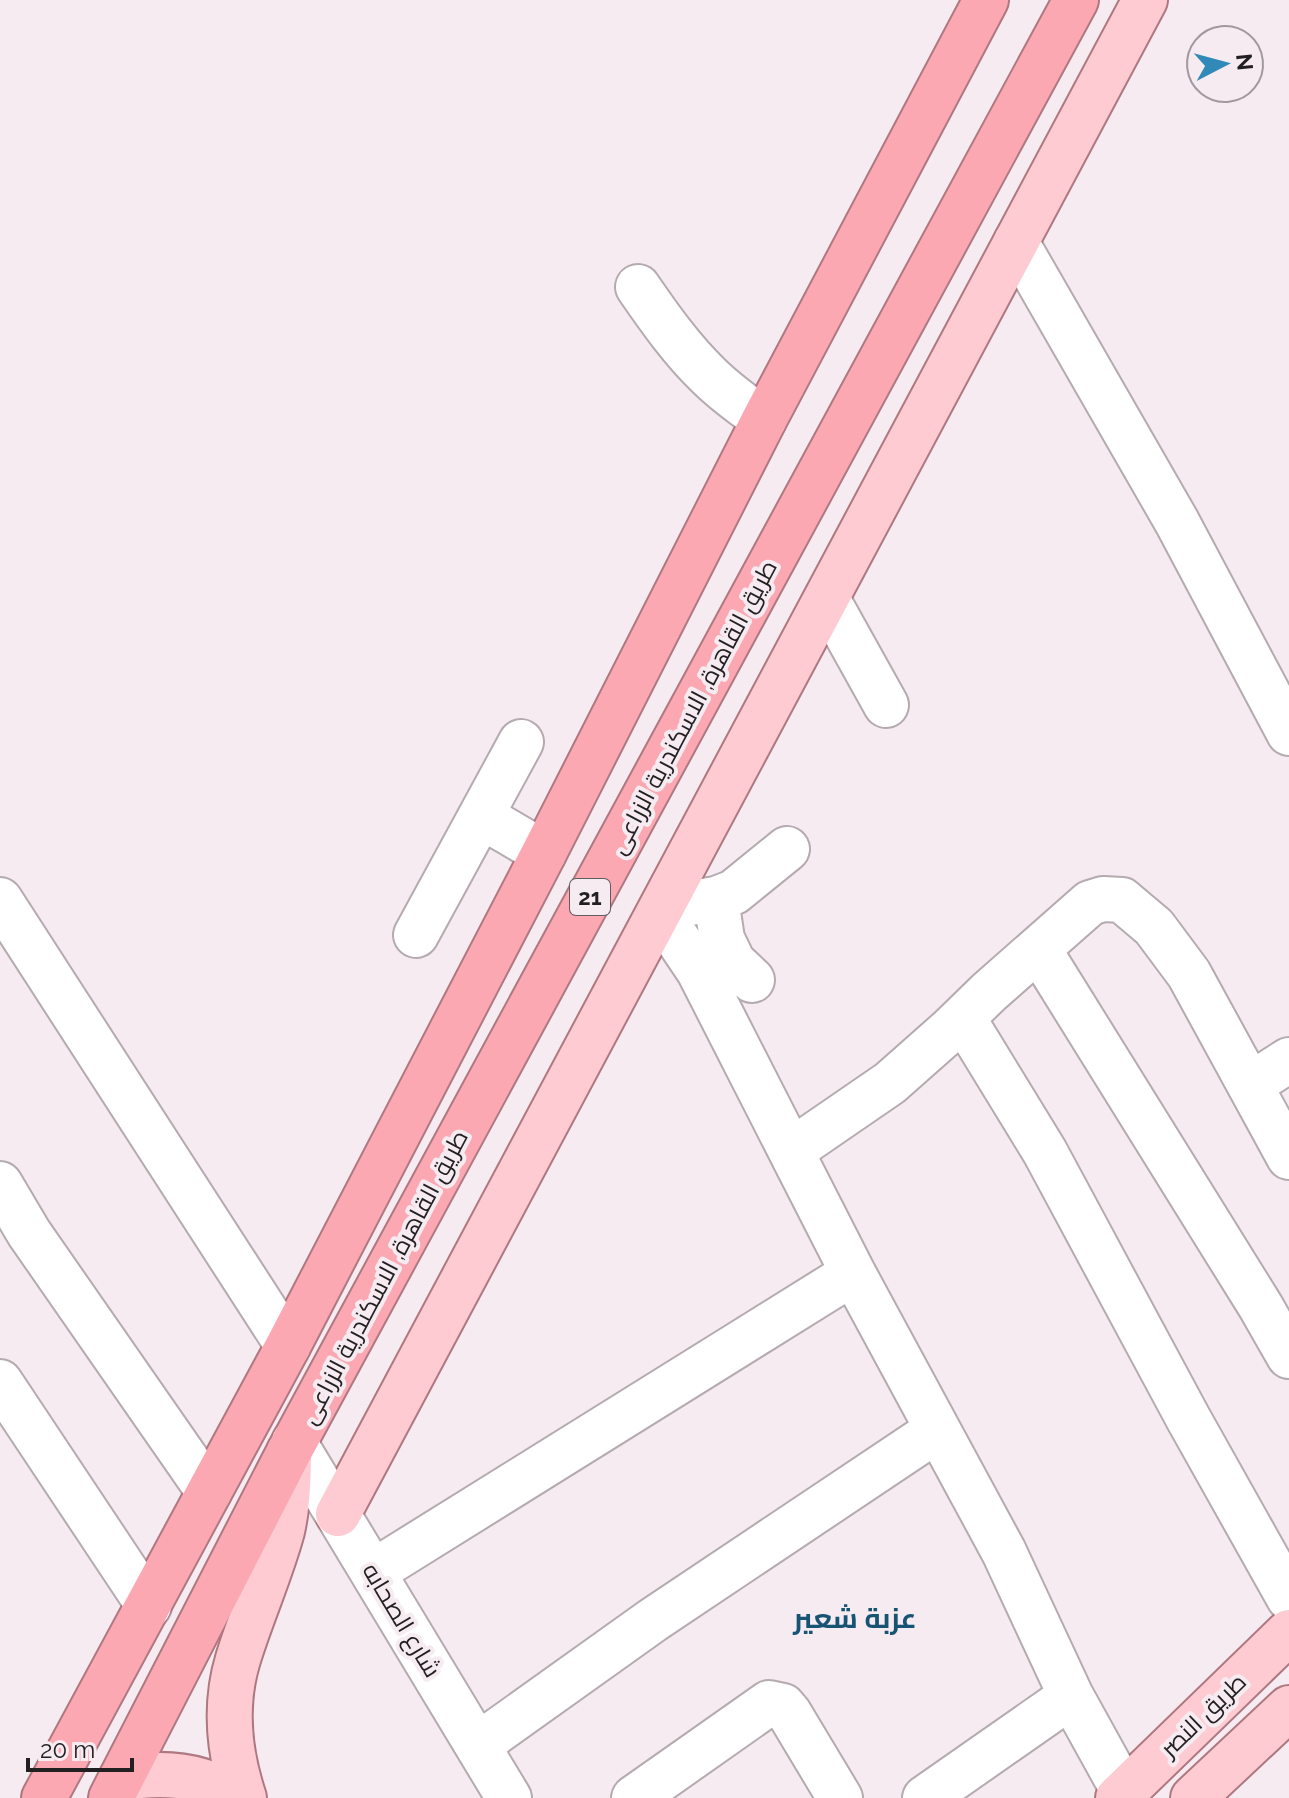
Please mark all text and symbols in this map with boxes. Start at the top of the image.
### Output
north arrow [1185,24,1265,104]
text: N [1231,52,1259,72]
street label: طريق القاهرة, الاسكندرية الزراعى [603,555,784,859]
road number: 21 [570,879,610,915]
street label: طريق القاهرة, الاسكندرية الزراعى [294,1125,475,1429]
street label: شارع الصحابه [355,1558,447,1683]
district label: عزبة شعير [792,1602,917,1635]
street label: طريق النصر [1153,1667,1253,1765]
scale bar [28,1722,132,1772]
text: 20 m [40,1735,95,1764]

